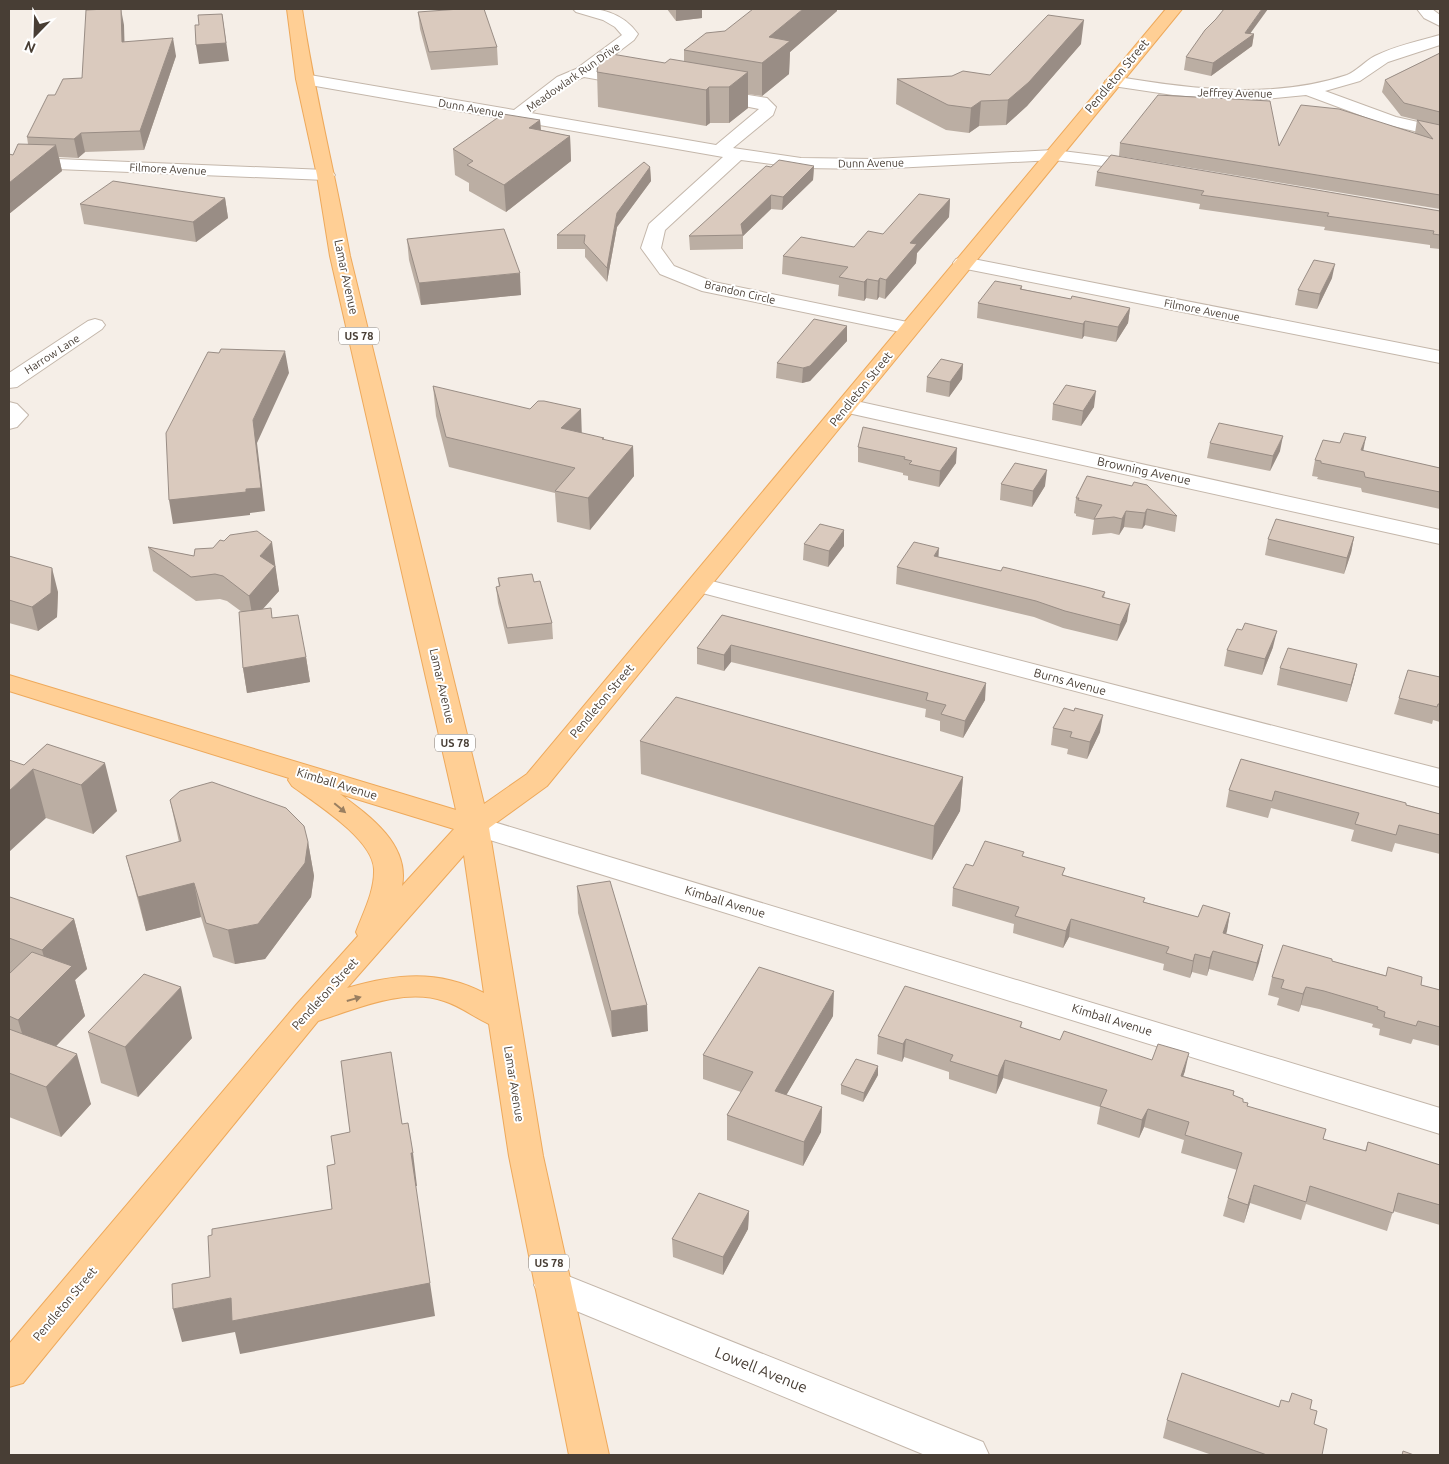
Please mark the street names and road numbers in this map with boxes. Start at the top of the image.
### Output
street label: Pendleton Street [1082,36,1151,115]
street label: Meadowlark Run Drive [524,40,622,114]
street label: Jeffrey Avenue [1197,86,1273,100]
street label: Dunn Avenue [437,96,505,120]
street label: Dunn Avenue [838,156,904,170]
street label: Filmore Avenue [129,161,207,177]
street label: Lamar Avenue [332,238,361,316]
street label: Brandon Circle [703,278,777,306]
street label: Filmore Avenue [1163,297,1241,323]
road number: US 78 [339,328,379,344]
street label: Harrow Lane [22,332,82,376]
street label: Pendleton Street [827,349,895,429]
street label: Browning Avenue [1096,454,1192,487]
street label: Lamar Avenue [428,647,457,725]
street label: Pendleton Street [567,661,636,740]
street label: Burns Avenue [1033,666,1108,697]
road number: US 78 [435,734,475,751]
street label: Kimball Avenue [295,765,379,802]
street label: Kimball Avenue [683,883,767,920]
street label: Pendleton Street [289,955,360,1032]
street label: Kimball Avenue [1070,1001,1154,1038]
street label: Lamar Avenue [502,1045,527,1123]
road number: US 78 [529,1254,569,1272]
street label: Pendleton Street [30,1264,99,1343]
street label: Lowell Avenue [713,1343,810,1396]

